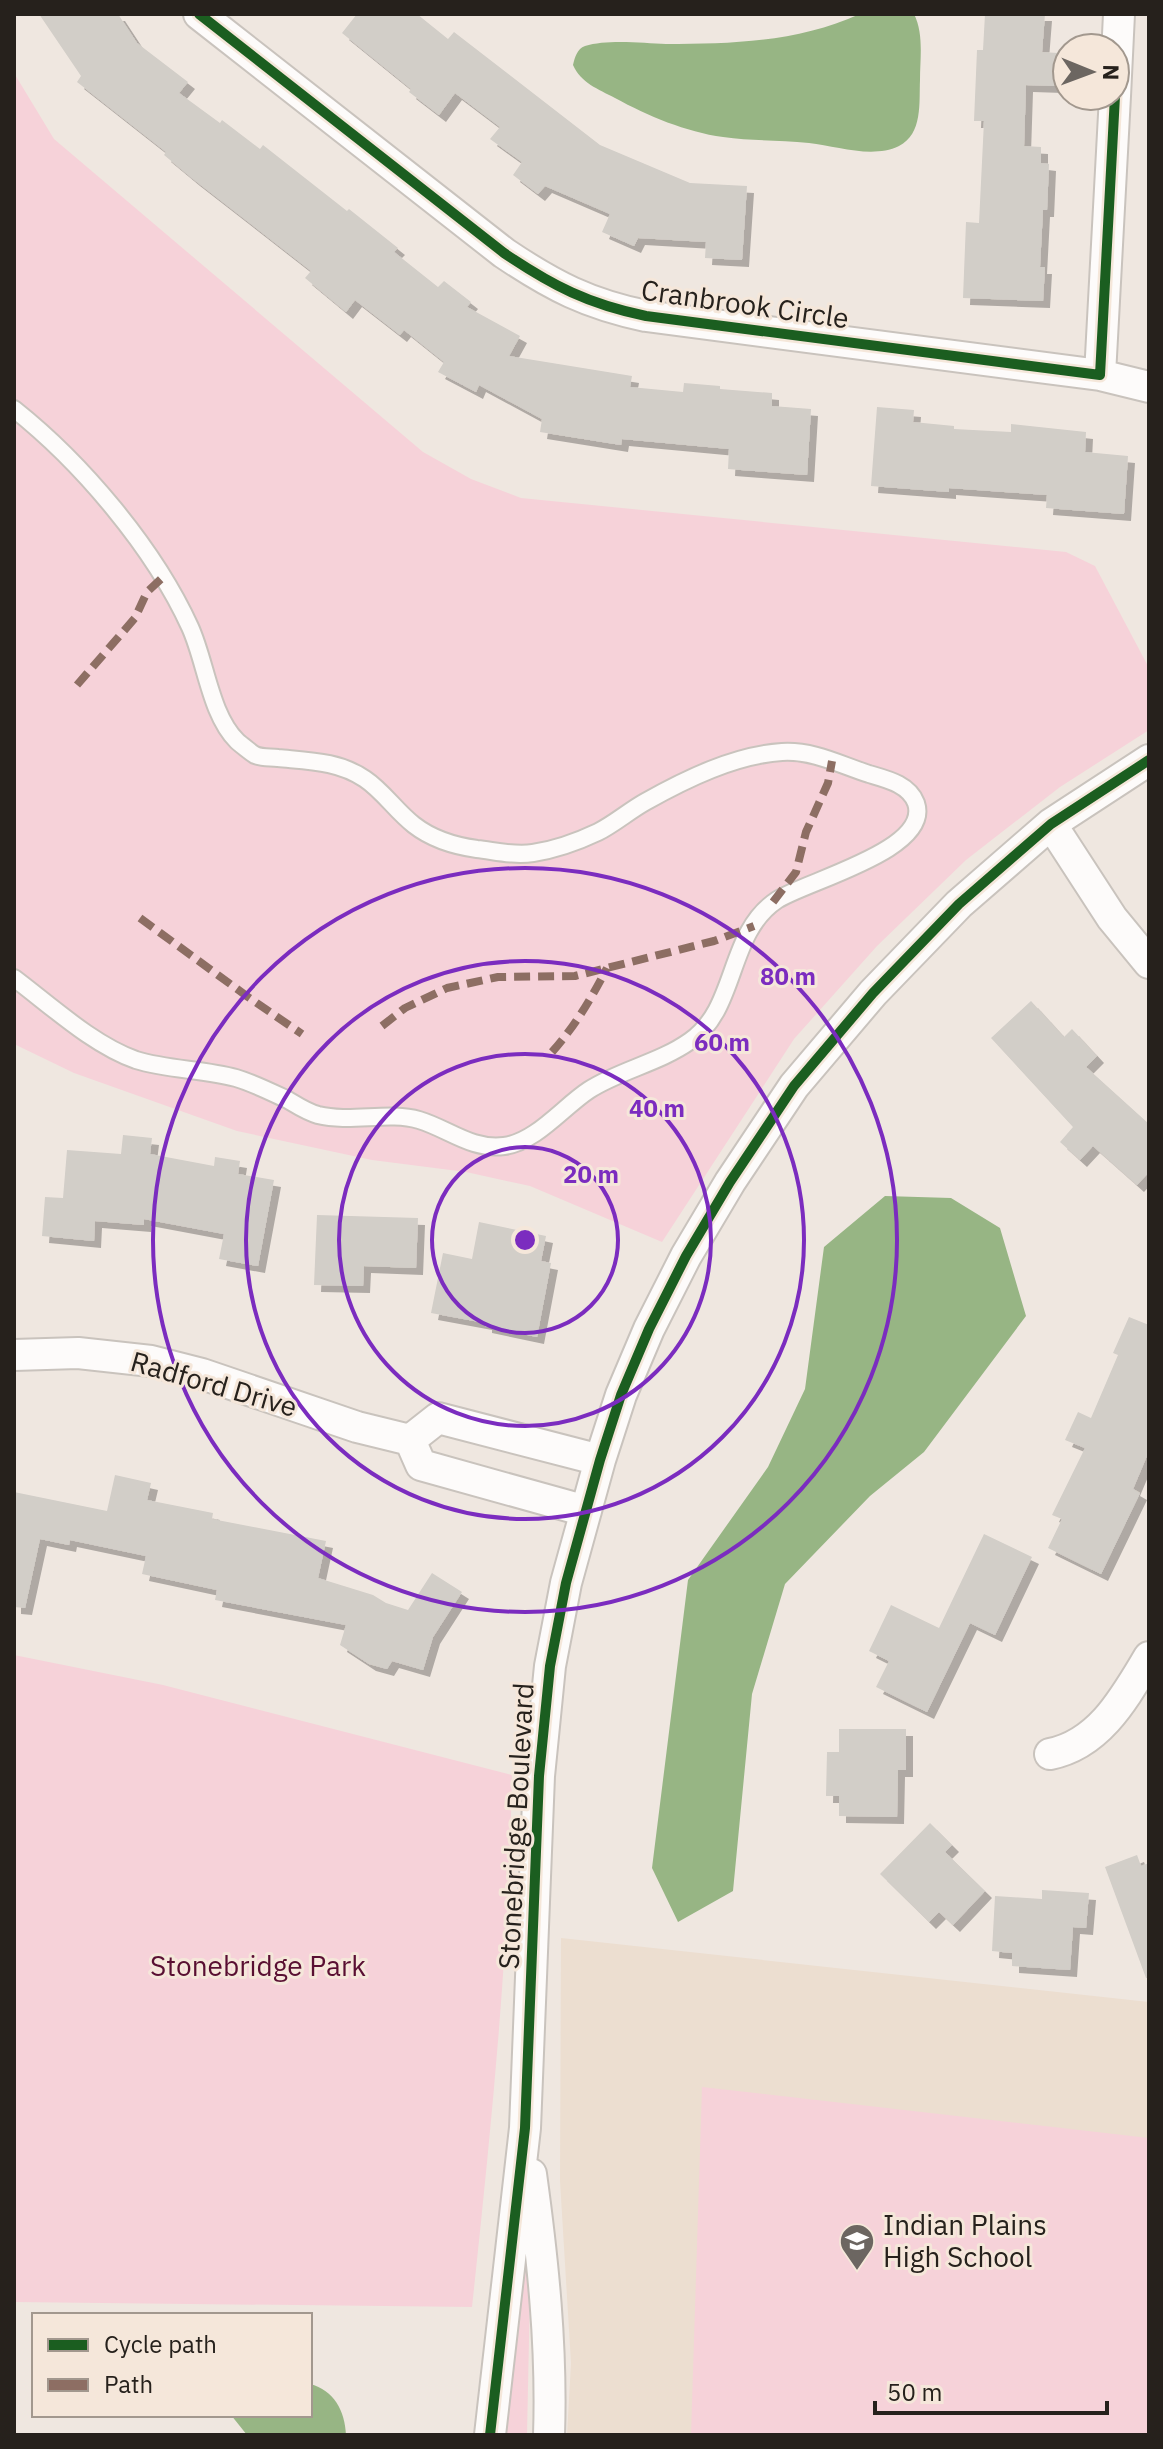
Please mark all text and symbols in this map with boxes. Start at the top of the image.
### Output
north arrow [1051,32,1131,112]
text: N [1097,64,1126,81]
street label: Cranbrook Circle [639,271,851,336]
text: 80 m [760,960,816,992]
text: 60 m [694,1026,750,1058]
text: 40 m [629,1092,685,1124]
text: 20 m [563,1158,619,1190]
centre of rings [511,1226,539,1254]
street label: Radford Drive [127,1342,302,1425]
street label: Stonebridge Boulevard [490,1682,541,1970]
park label: Stonebridge Park [150,1947,366,1984]
place label: Indian Plains High School [883,2206,1047,2275]
school or university icon: Indian Plains High School [838,2222,876,2272]
legend [32,2313,312,2417]
text: Cycle path [104,2328,217,2360]
scale bar [875,2365,1107,2415]
text: Path [104,2368,153,2400]
text: 50 m [887,2376,942,2408]

